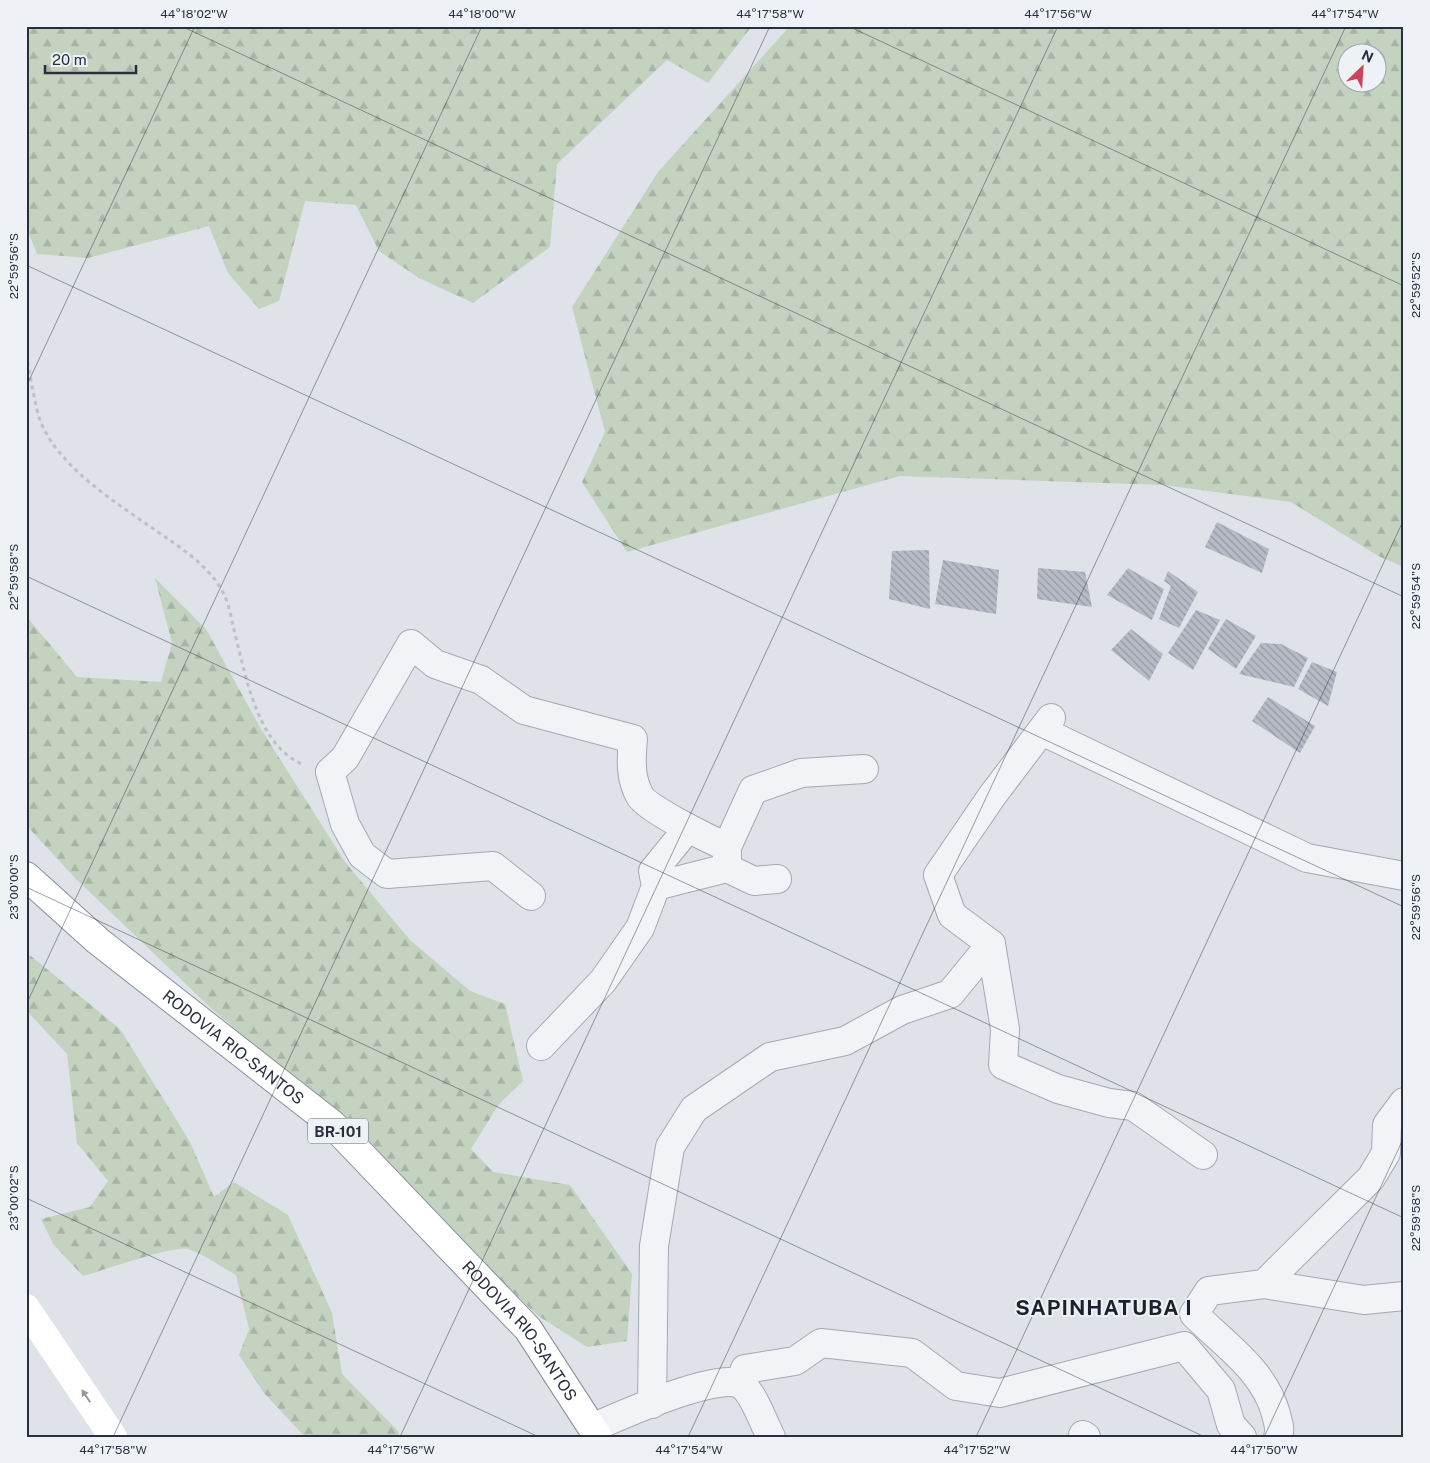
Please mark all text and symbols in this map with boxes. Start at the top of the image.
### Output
text: 44°18'02"W [160,7,228,21]
text: 44°18'00"W [448,7,516,21]
text: 44°17'58"W [736,7,804,21]
text: 44°17'56"W [1024,7,1092,21]
text: 44°17'54"W [1311,7,1379,21]
scale bar [45,42,136,74]
north arrow [1338,42,1388,92]
text: N [1359,47,1376,66]
text: 20 m [52,51,87,68]
text: 22°59'56"S [7,233,21,299]
text: 22°59'52"S [1409,252,1423,318]
text: 22°59'58"S [7,544,21,610]
text: 22°59'54"S [1409,563,1423,629]
text: 23°00'00"S [7,854,21,920]
text: 22°59'56"S [1409,874,1423,940]
street label: RODOVIA RIO-SANTOS [159,986,308,1108]
road number: BR-101 [308,1118,368,1144]
text: 23°00'02"S [7,1165,21,1231]
text: 22°59'58"S [1409,1185,1423,1251]
street label: RODOVIA RIO-SANTOS [458,1257,581,1404]
district label: SAPINHATUBA I [1015,1295,1193,1320]
one-way arrow [81,1390,90,1403]
text: 44°17'58"W [79,1443,147,1457]
text: 44°17'56"W [367,1443,435,1457]
text: 44°17'54"W [655,1443,723,1457]
text: 44°17'52"W [943,1443,1011,1457]
text: 44°17'50"W [1230,1443,1298,1457]

